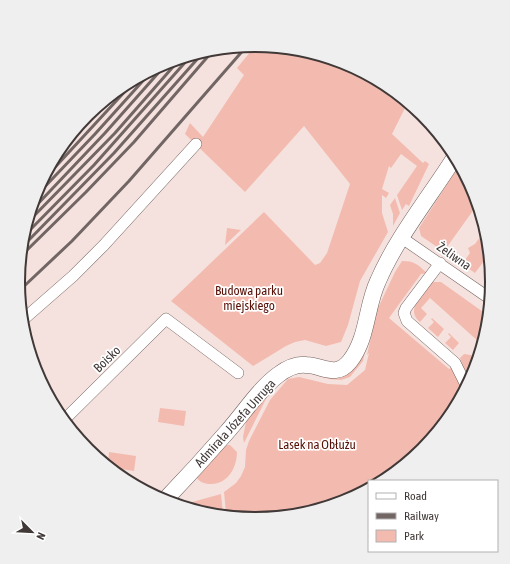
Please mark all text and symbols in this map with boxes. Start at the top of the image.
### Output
street label: Żeliwna [434,239,474,273]
park label: Budowa parku miejskiego [215,283,283,313]
street label: Boisko [90,343,124,375]
street label: Admirała Józefa Unruga [192,376,278,470]
park label: Lasek na Obłużu [278,437,356,452]
legend [368,480,498,552]
text: Road [404,489,427,503]
text: Railway [404,509,439,523]
north arrow [12,512,52,552]
text: Park [404,529,425,543]
text: N [34,531,48,541]

